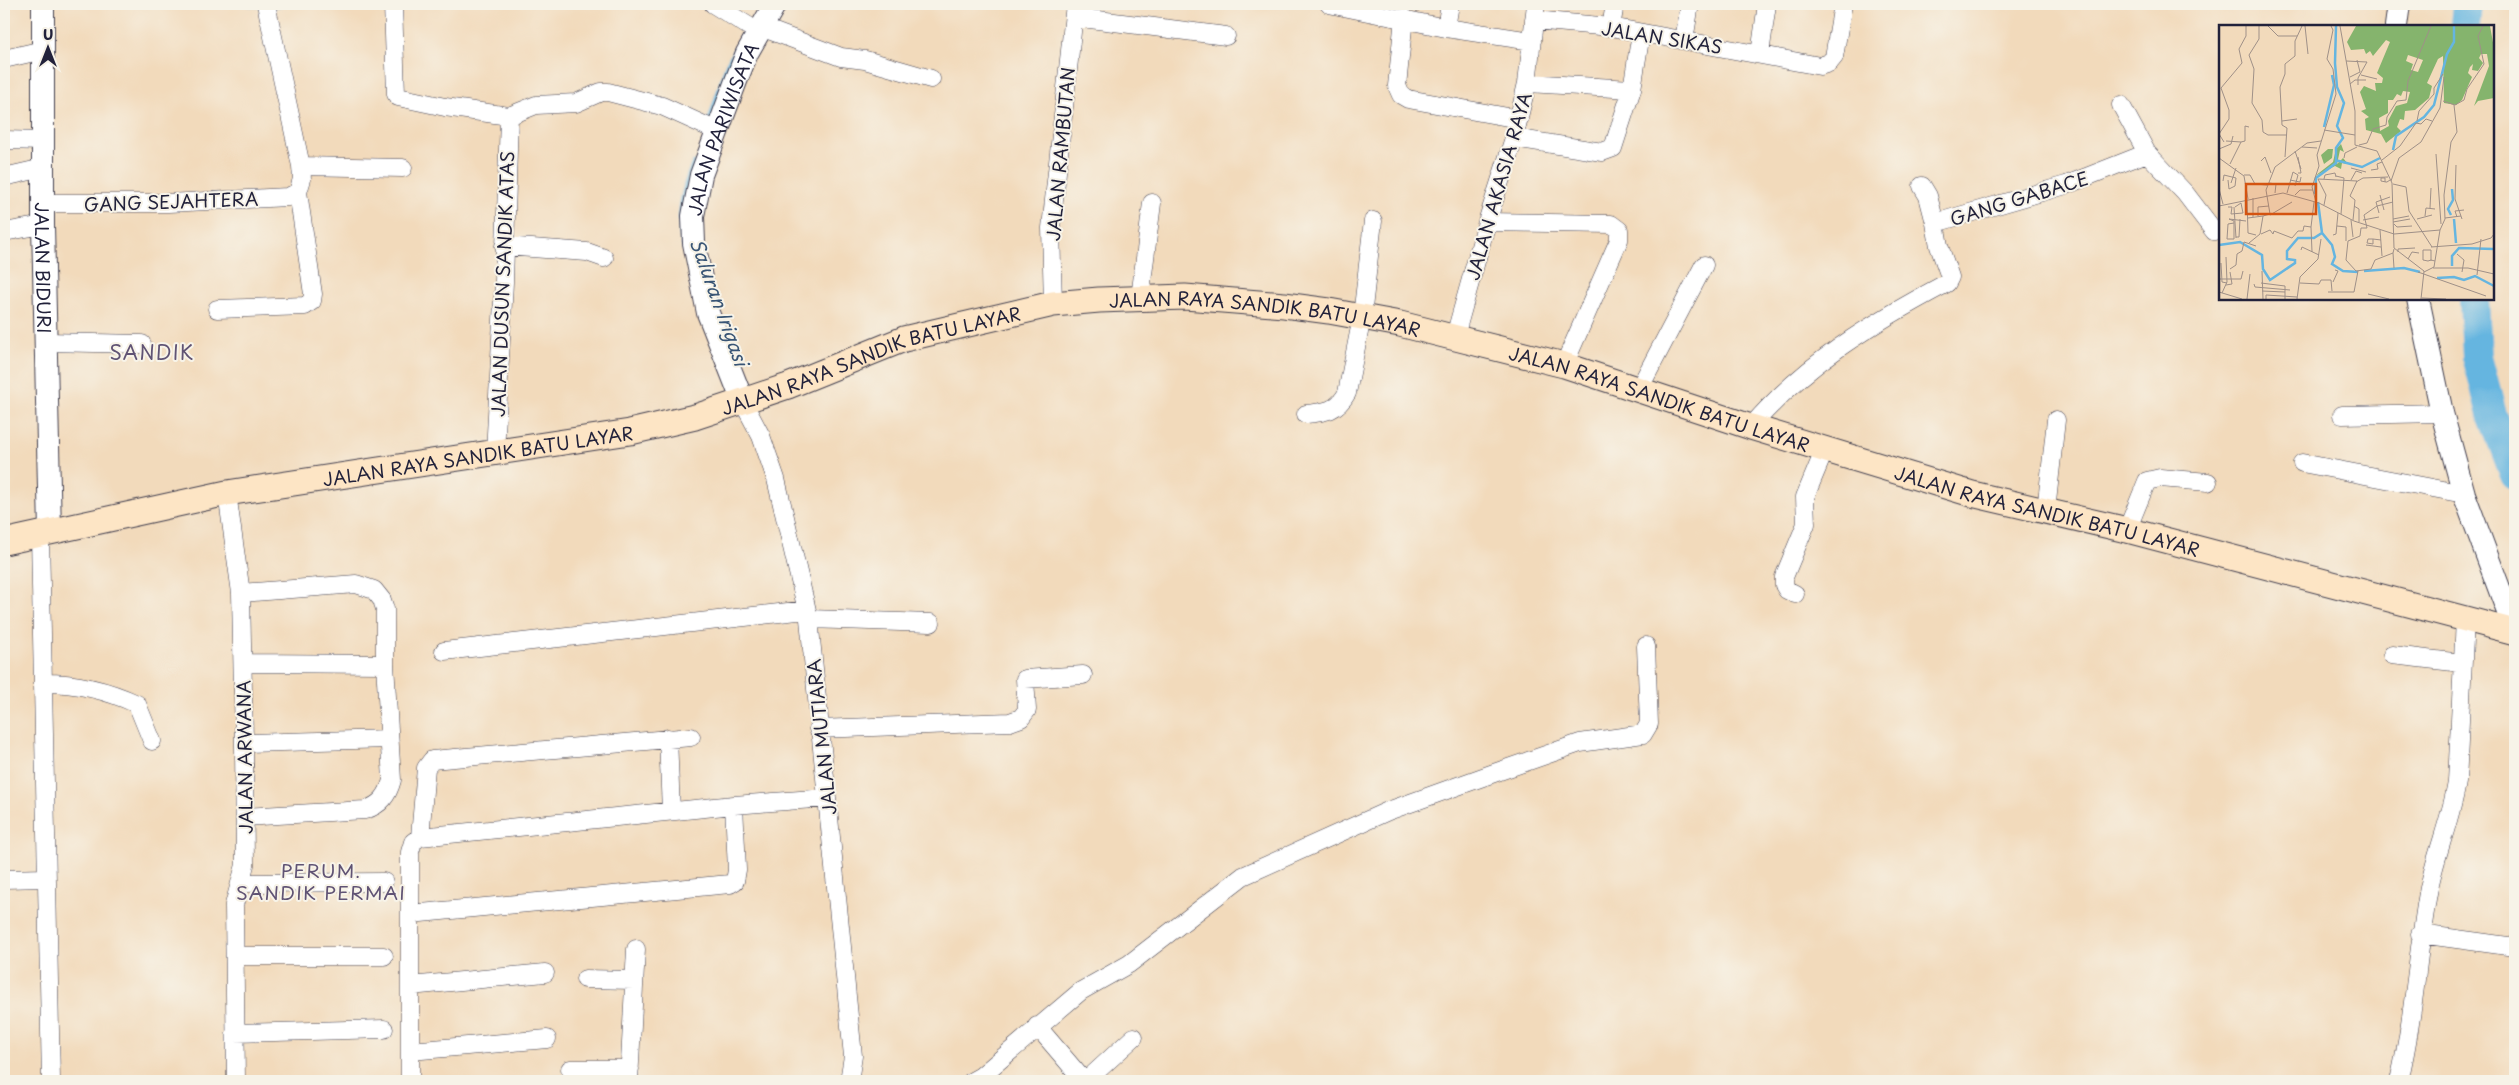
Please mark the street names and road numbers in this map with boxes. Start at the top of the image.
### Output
street label: JALAN SIKAS [1600,14,1724,60]
street label: JALAN PARIWISATA [680,37,764,218]
street label: JALAN RAMBUTAN [1039,66,1081,242]
street label: JALAN AKASIA RAYA [1458,89,1538,283]
street label: JALAN DUSUN SANDIK ATAS [484,151,520,417]
street label: GANG GABACE [1946,164,2092,232]
street label: GANG SEJAHTERA [83,184,259,218]
street label: JALAN BIDURI [30,202,59,334]
street label: JALAN RAYA SANDIK BATU LAYAR [1108,283,1424,342]
street label: JALAN RAYA SANDIK BATU LAYAR [718,299,1023,421]
street label: JALAN RAYA SANDIK BATU LAYAR [1506,338,1813,458]
street label: JALAN RAYA SANDIK BATU LAYAR [320,418,635,492]
street label: JALAN RAYA SANDIK BATU LAYAR [1891,458,2203,562]
street label: JALAN MUTIARA [799,657,843,817]
street label: JALAN ARWANA [229,680,259,834]

